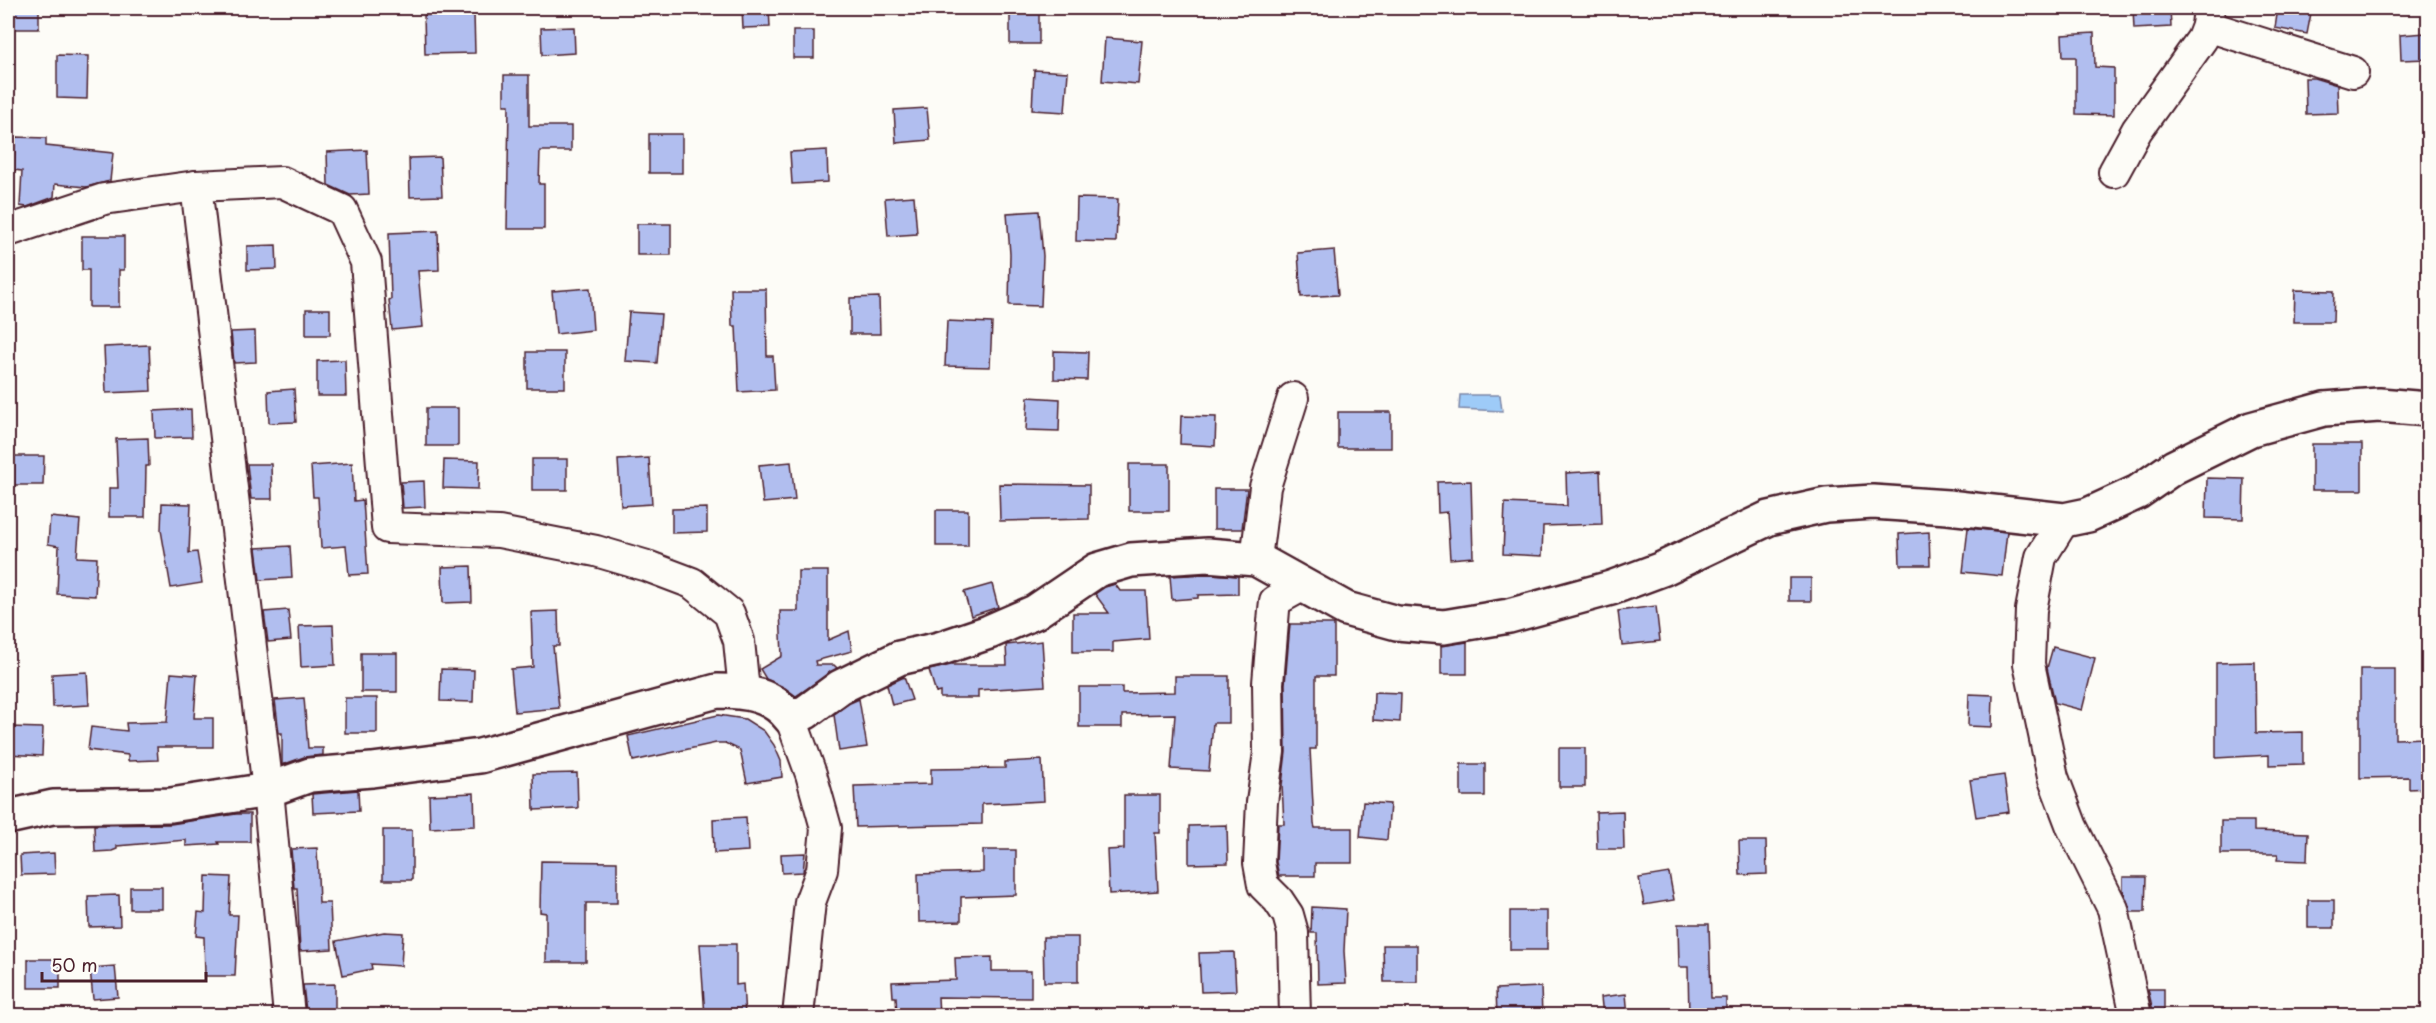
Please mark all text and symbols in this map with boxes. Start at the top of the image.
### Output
scale bar [42,945,206,983]
text: 50 m [51,951,98,978]

